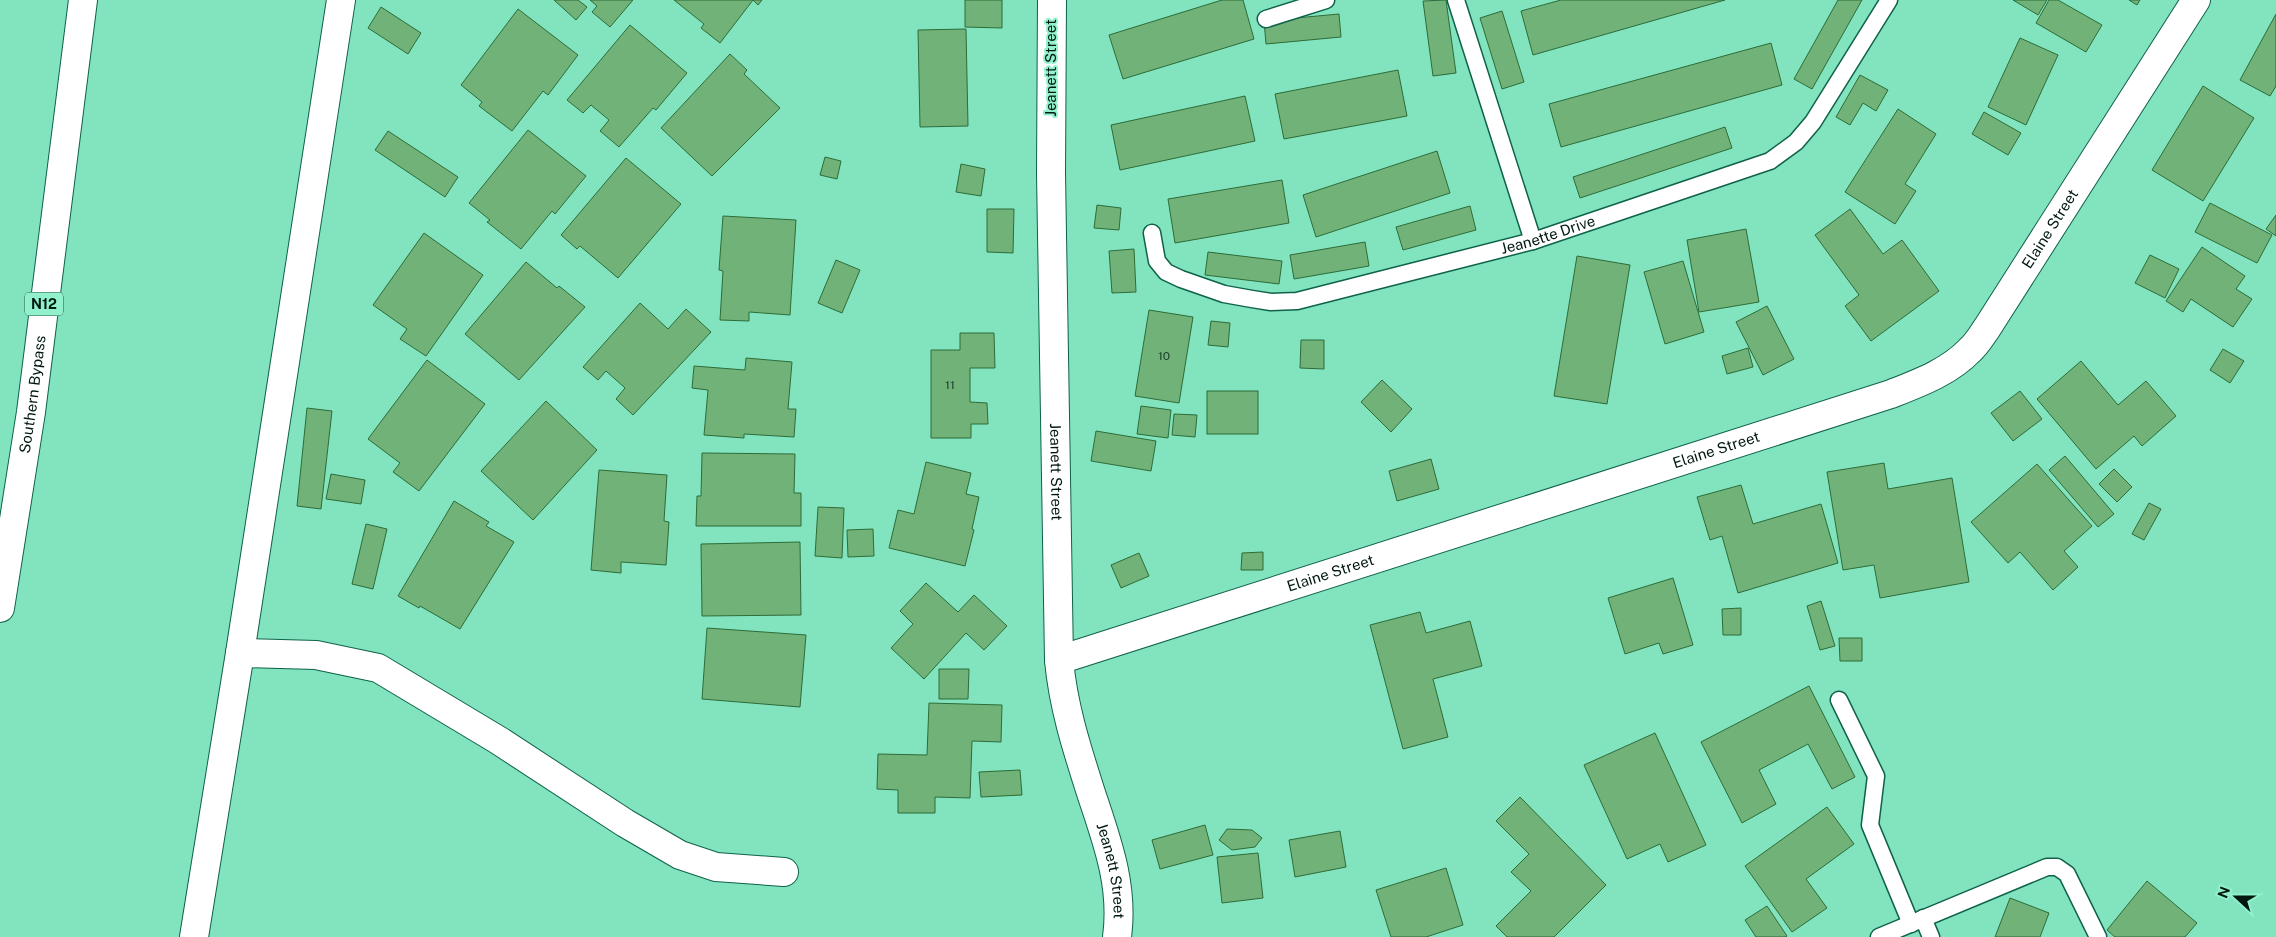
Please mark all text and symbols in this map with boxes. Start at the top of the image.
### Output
street label: Jeanett Street [1042,19,1059,117]
street label: Elaine Street [2018,186,2081,271]
street label: Jeanette Drive [1499,212,1597,257]
road number: N12 [25,292,63,316]
street label: Southern Bypass [16,335,49,455]
house number: 10 [1158,349,1170,363]
house number: 11 [945,378,955,392]
street label: Jeanett Street [1047,423,1066,521]
street label: Elaine Street [1670,428,1762,471]
street label: Elaine Street [1285,551,1376,595]
street label: Jeanett Street [1094,821,1128,919]
north arrow [2211,872,2261,922]
text: N [2214,884,2233,900]

